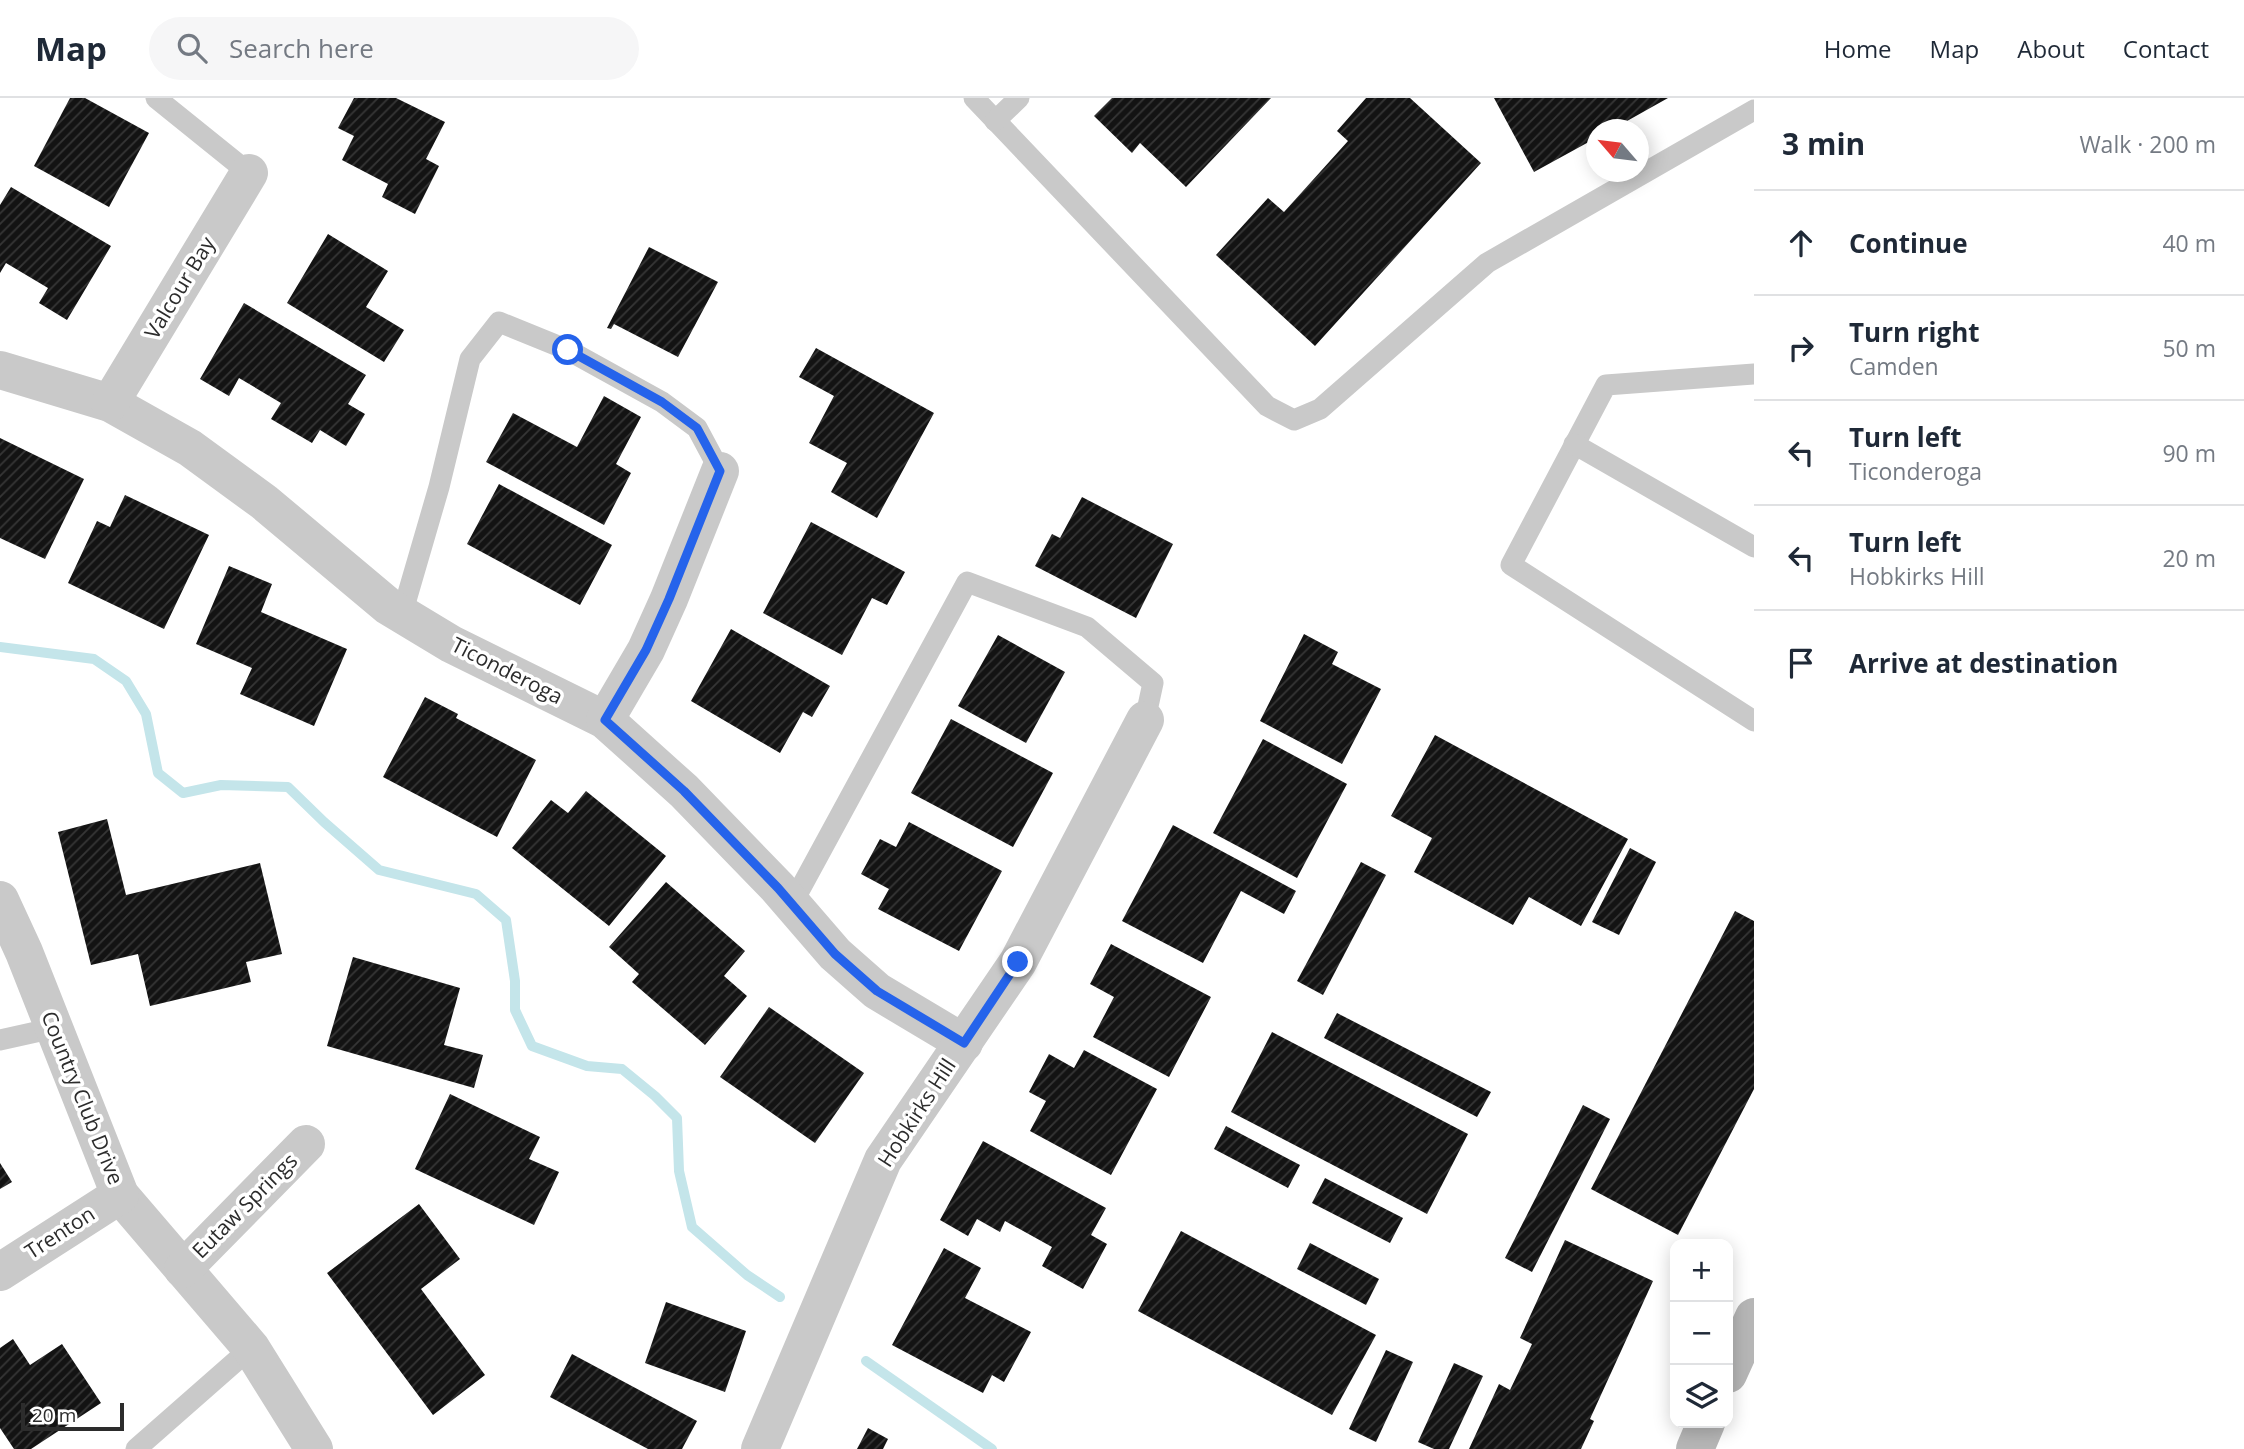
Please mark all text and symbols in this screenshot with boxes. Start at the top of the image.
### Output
search box [149,17,639,80]
text: Map [35,26,107,71]
icon: search [173,29,211,67]
text: Search here [229,30,374,66]
text: Home [1824,32,1892,65]
text: Map [1930,32,1979,65]
text: About [2017,32,2085,65]
text: Contact [2123,32,2209,65]
north arrow [1586,119,1649,182]
text: 3 min [1782,123,1865,164]
text: Walk · 200 m [2079,128,2216,160]
icon: ahead [1782,224,1820,262]
text: Continue [1849,225,1968,261]
text: 40 m [2162,227,2216,259]
street label: Valcour Bay [138,231,221,344]
text: Turn right [1849,314,1980,350]
icon: right [1782,329,1820,367]
text: 50 m [2162,332,2216,364]
route start [552,334,583,365]
text: Camden [1849,350,1939,382]
text: Turn left [1849,419,1961,455]
icon: left [1782,434,1820,472]
text: 90 m [2162,437,2216,469]
text: Ticonderoga [1849,455,1982,487]
text: Turn left [1849,524,1961,560]
icon: left [1782,539,1820,577]
text: 20 m [2162,542,2216,574]
text: Hobkirks Hill [1849,560,1985,592]
street label: Ticonderoga [447,630,568,710]
icon: arrive [1782,644,1820,682]
text: Arrive at destination [1849,645,2118,681]
route end [1002,946,1033,977]
street label: Country Club Drive [35,1007,131,1189]
street label: Hobkirks Hill [871,1053,962,1172]
street label: Eutaw Springs [186,1147,303,1264]
street label: Trenton [19,1199,100,1265]
map controls [1670,1239,1733,1428]
button: + [1670,1239,1733,1302]
button: − [1670,1302,1733,1365]
button: layers [1670,1365,1733,1428]
scale bar [21,1400,124,1432]
text: 20 m [32,1402,76,1428]

